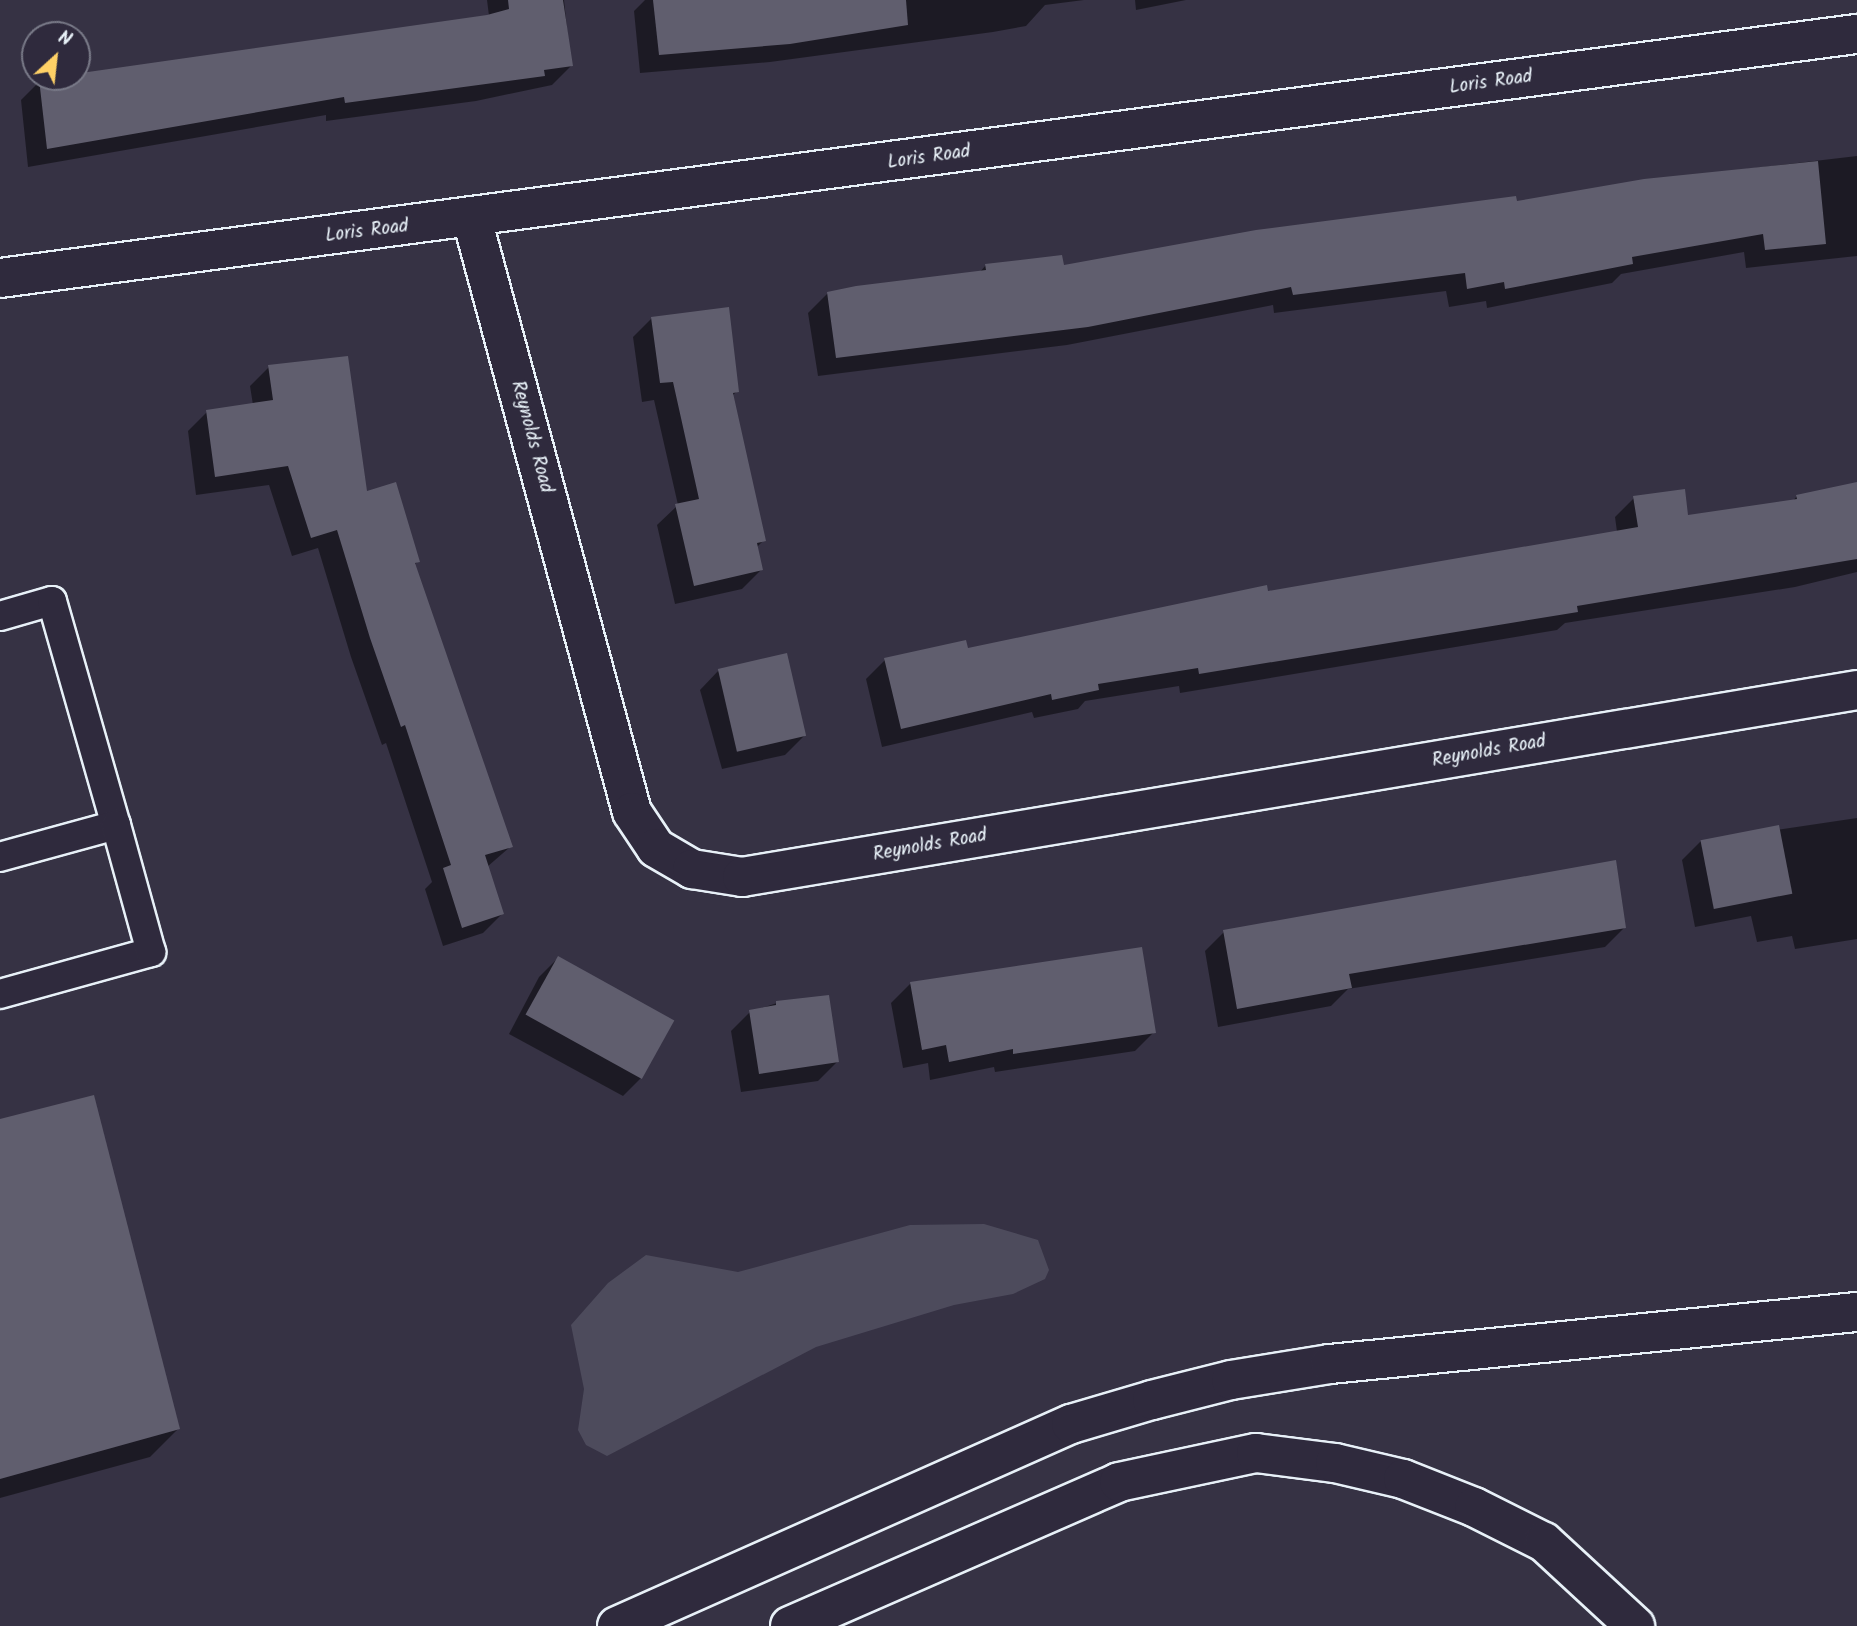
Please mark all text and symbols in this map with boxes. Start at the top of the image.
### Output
north arrow [21,21,91,91]
text: N [52,23,77,55]
street label: Loris Road [1448,66,1534,100]
street label: Loris Road [886,141,972,175]
street label: Loris Road [324,216,410,248]
street label: Reynolds Road [505,378,557,496]
street label: Reynolds Road [1430,731,1548,773]
street label: Reynolds Road [871,825,989,867]

